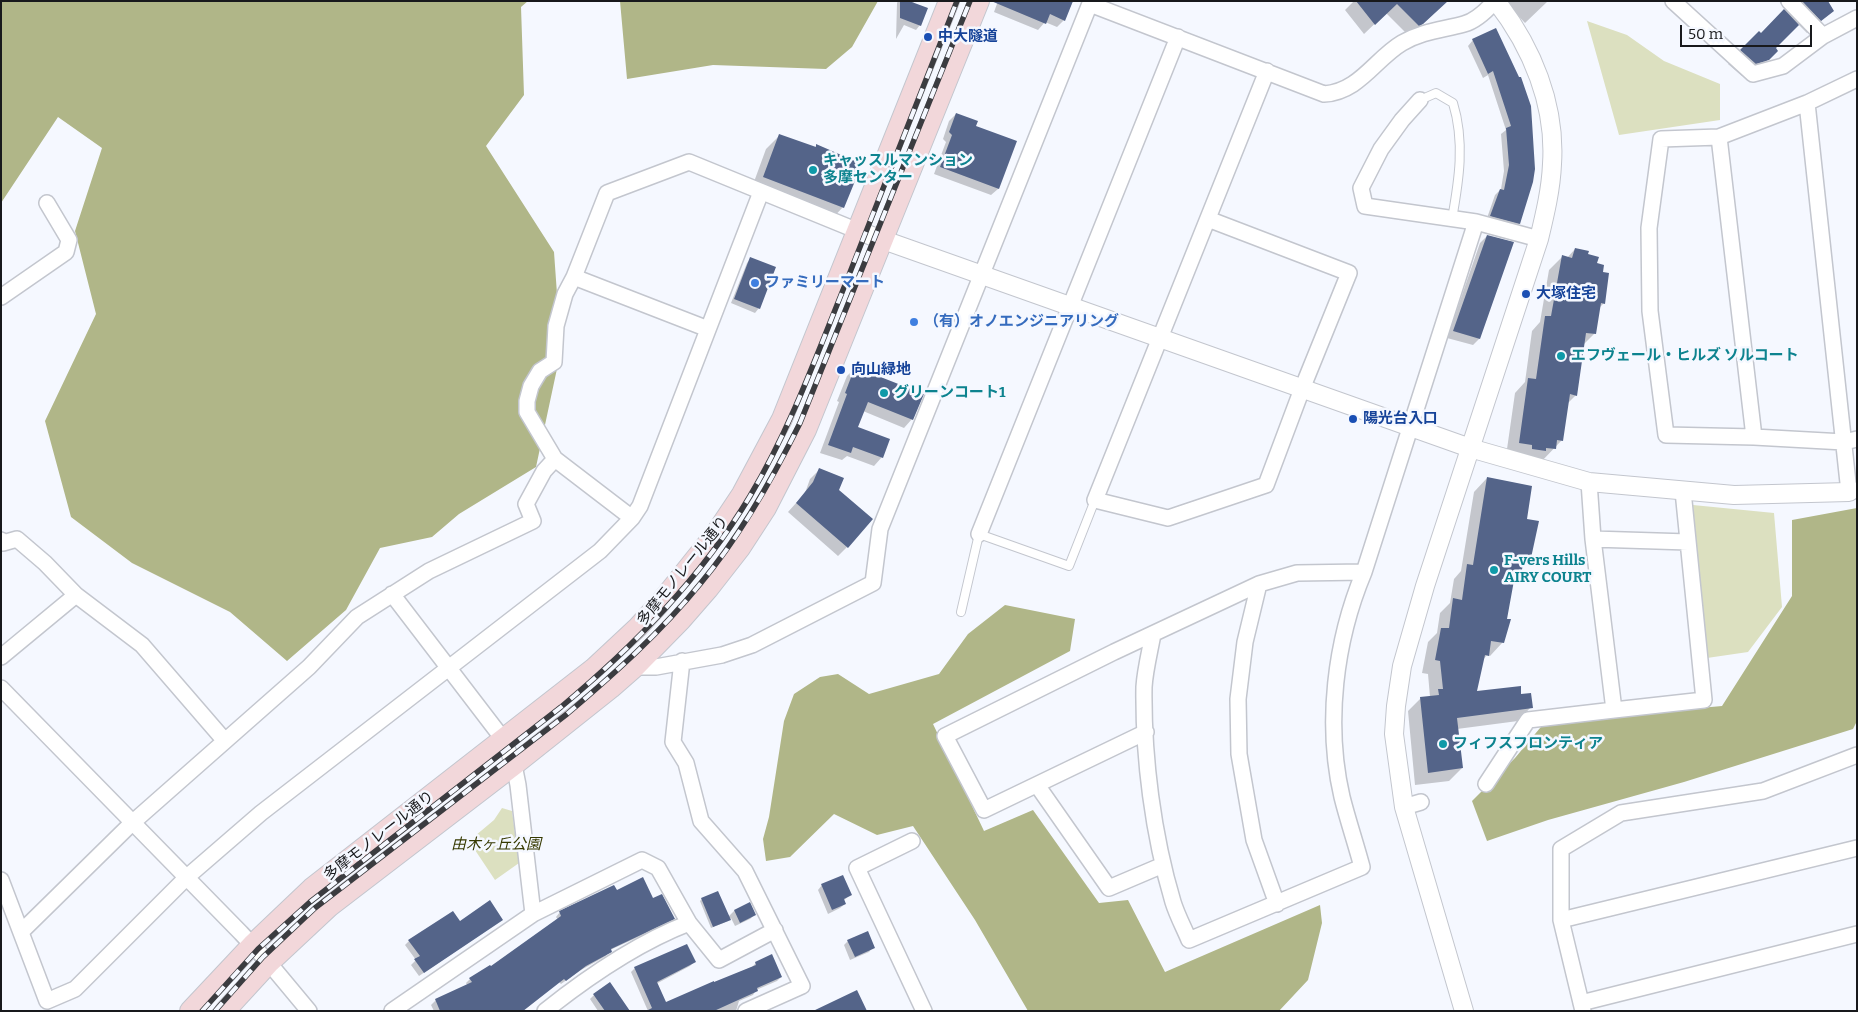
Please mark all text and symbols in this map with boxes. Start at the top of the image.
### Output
scale bar [1683,15,1816,47]
text: 50 m [1688,25,1723,43]
place label: 中大隧道 [938,28,998,46]
marker: 中大隧道 [922,31,934,43]
place label: キャッスルマンション 多摩センター [823,152,973,187]
marker: キャッスルマンション 多摩センター [807,164,819,176]
place label: ファミリーマート [765,274,885,292]
marker: ファミリーマート [749,277,761,289]
place label: 大塚住宅 [1536,285,1596,303]
marker: 大塚住宅 [1520,288,1532,300]
place label: （有）オノエンジニアリング [924,313,1119,331]
marker: （有）オノエンジニアリング [908,316,920,328]
place label: エフヴェール・ヒルズ ソルコート [1571,347,1799,365]
marker: エフヴェール・ヒルズ ソルコート [1555,350,1567,362]
place label: 向山緑地 [851,361,911,379]
marker: 向山緑地 [835,364,847,376]
place label: グリーンコート1 [894,384,1005,402]
marker: グリーンコート1 [878,387,890,399]
place label: 陽光台入口 [1363,410,1438,428]
marker: 陽光台入口 [1347,413,1359,425]
street label: 多摩モノレール通り [634,513,732,629]
place label: F-vers Hills AIRY COURT [1504,552,1591,587]
marker: F-vers Hills AIRY COURT [1488,564,1500,576]
place label: フィフスフロンティア [1453,735,1603,753]
marker: フィフスフロンティア [1437,738,1449,750]
street label: 多摩モノレール通り [320,787,438,885]
park label: 由木ヶ丘公園 [451,836,541,854]

